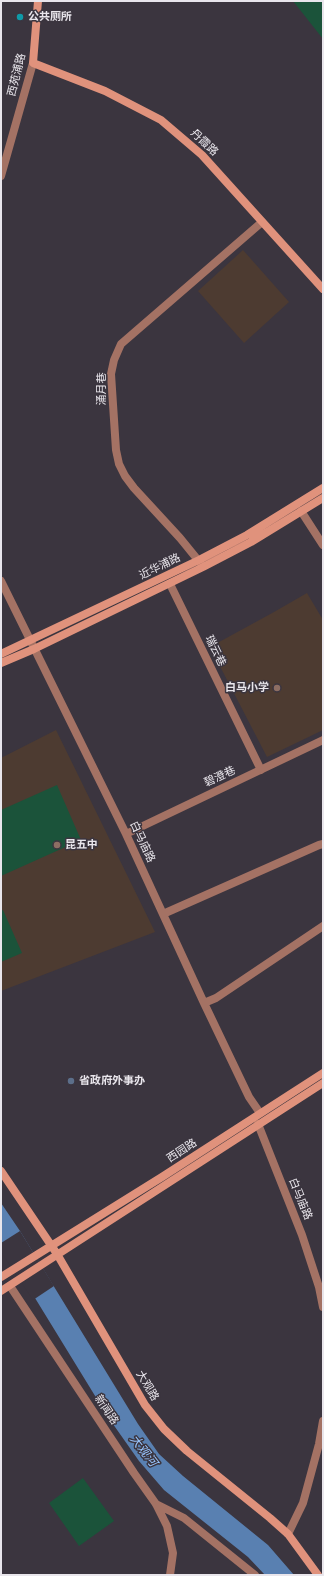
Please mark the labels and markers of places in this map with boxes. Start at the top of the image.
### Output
place label: 公共厕所 [28,10,72,24]
marker: 公共厕所 [15,12,25,22]
place label: 白马小学 [225,681,269,695]
marker: 白马小学 [272,683,282,693]
place label: 昆五中 [65,838,98,852]
marker: 昆五中 [52,840,62,850]
place label: 省政府外事办 [79,1074,145,1088]
marker: 省政府外事办 [66,1076,76,1086]

